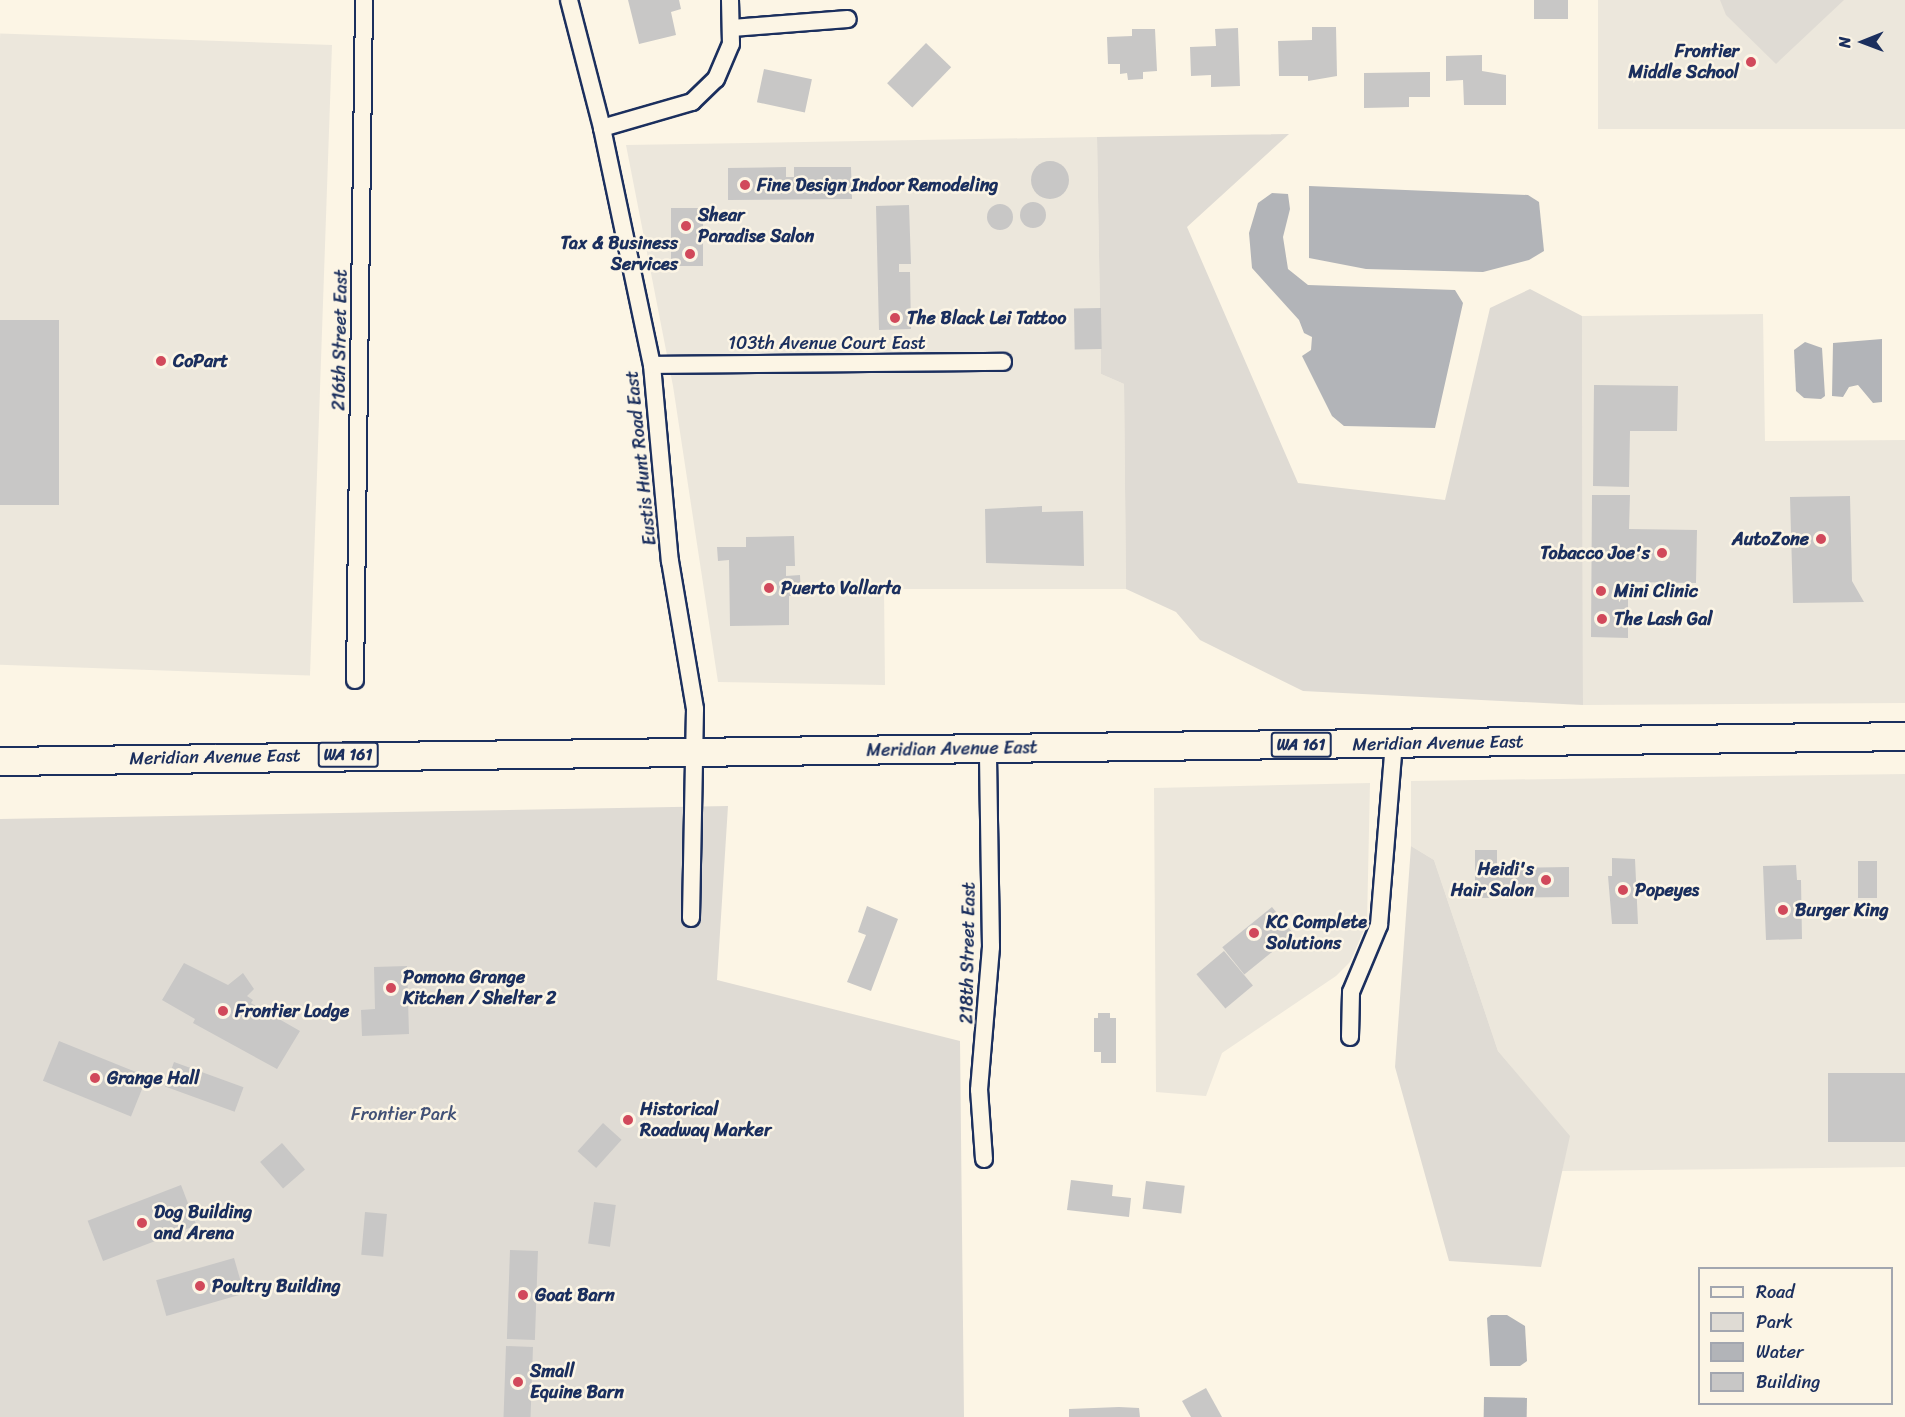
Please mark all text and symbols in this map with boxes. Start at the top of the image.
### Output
north arrow [1833,12,1893,72]
text: N [1830,37,1859,48]
place label: Frontier Middle School [1628,41,1739,84]
marker: Frontier Middle School [1744,55,1758,69]
place label: Fine Design Indoor Remodeling [757,174,999,196]
marker: Fine Design Indoor Remodeling [738,178,752,192]
place label: Shear Paradise Salon [698,205,814,248]
marker: Shear Paradise Salon [679,219,693,233]
place label: Tax & Business Services [562,233,678,276]
marker: Tax & Business Services [683,247,697,261]
street label: 216th Street East [328,269,352,411]
place label: The Black Lei Tattoo [907,307,1067,329]
marker: The Black Lei Tattoo [888,311,902,325]
street label: 103th Avenue Court East [728,332,926,354]
place label: CoPart [173,350,228,372]
marker: CoPart [154,354,168,368]
street label: Eustis Hunt Road East [621,369,661,547]
place label: AutoZone [1732,528,1809,550]
marker: AutoZone [1814,532,1828,546]
place label: Tobacco Joe's [1540,542,1650,564]
marker: Tobacco Joe's [1655,546,1669,560]
place label: Puerto Vallarta [781,577,902,599]
place label: Mini Clinic [1614,580,1698,602]
marker: Puerto Vallarta [762,581,776,595]
marker: Mini Clinic [1592,582,1610,600]
place label: The Lash Gal [1614,608,1712,630]
marker: The Lash Gal [1595,612,1609,626]
street label: Meridian Avenue East [1352,731,1524,755]
road number: WA 161 [1270,732,1332,758]
street label: Meridian Avenue East [866,737,1038,761]
road number: WA 161 [316,742,380,768]
street label: Meridian Avenue East [129,745,301,769]
place label: Heidi's Hair Salon [1451,859,1534,902]
marker: Heidi's Hair Salon [1539,873,1553,887]
place label: Popeyes [1635,879,1699,901]
street label: 218th Street East [956,881,980,1025]
marker: Popeyes [1616,883,1630,897]
place label: Burger King [1795,899,1888,921]
marker: Burger King [1776,903,1790,917]
place label: KC Complete Solutions [1266,912,1367,954]
marker: KC Complete Solutions [1247,926,1261,940]
place label: Pomona Grange Kitchen / Shelter 2 [403,967,557,1010]
marker: Pomona Grange Kitchen / Shelter 2 [384,981,398,995]
place label: Frontier Lodge [235,1000,349,1022]
marker: Frontier Lodge [216,1004,230,1018]
place label: Grange Hall [107,1067,199,1089]
marker: Grange Hall [88,1071,102,1085]
place label: Historical Roadway Marker [640,1099,771,1142]
park label: Frontier Park [351,1103,457,1125]
marker: Historical Roadway Marker [621,1113,635,1127]
place label: Dog Building and Arena [154,1202,252,1244]
marker: Dog Building and Arena [135,1216,149,1230]
legend [1698,1267,1893,1405]
place label: Poultry Building [212,1275,341,1297]
text: Road [1756,1276,1795,1308]
marker: Poultry Building [193,1279,207,1293]
place label: Goat Barn [535,1284,614,1306]
marker: Goat Barn [516,1288,530,1302]
text: Park [1756,1306,1793,1338]
text: Water [1756,1336,1803,1368]
place label: Small Equine Barn [530,1361,624,1404]
text: Building [1756,1366,1820,1398]
marker: Small Equine Barn [511,1375,525,1389]

